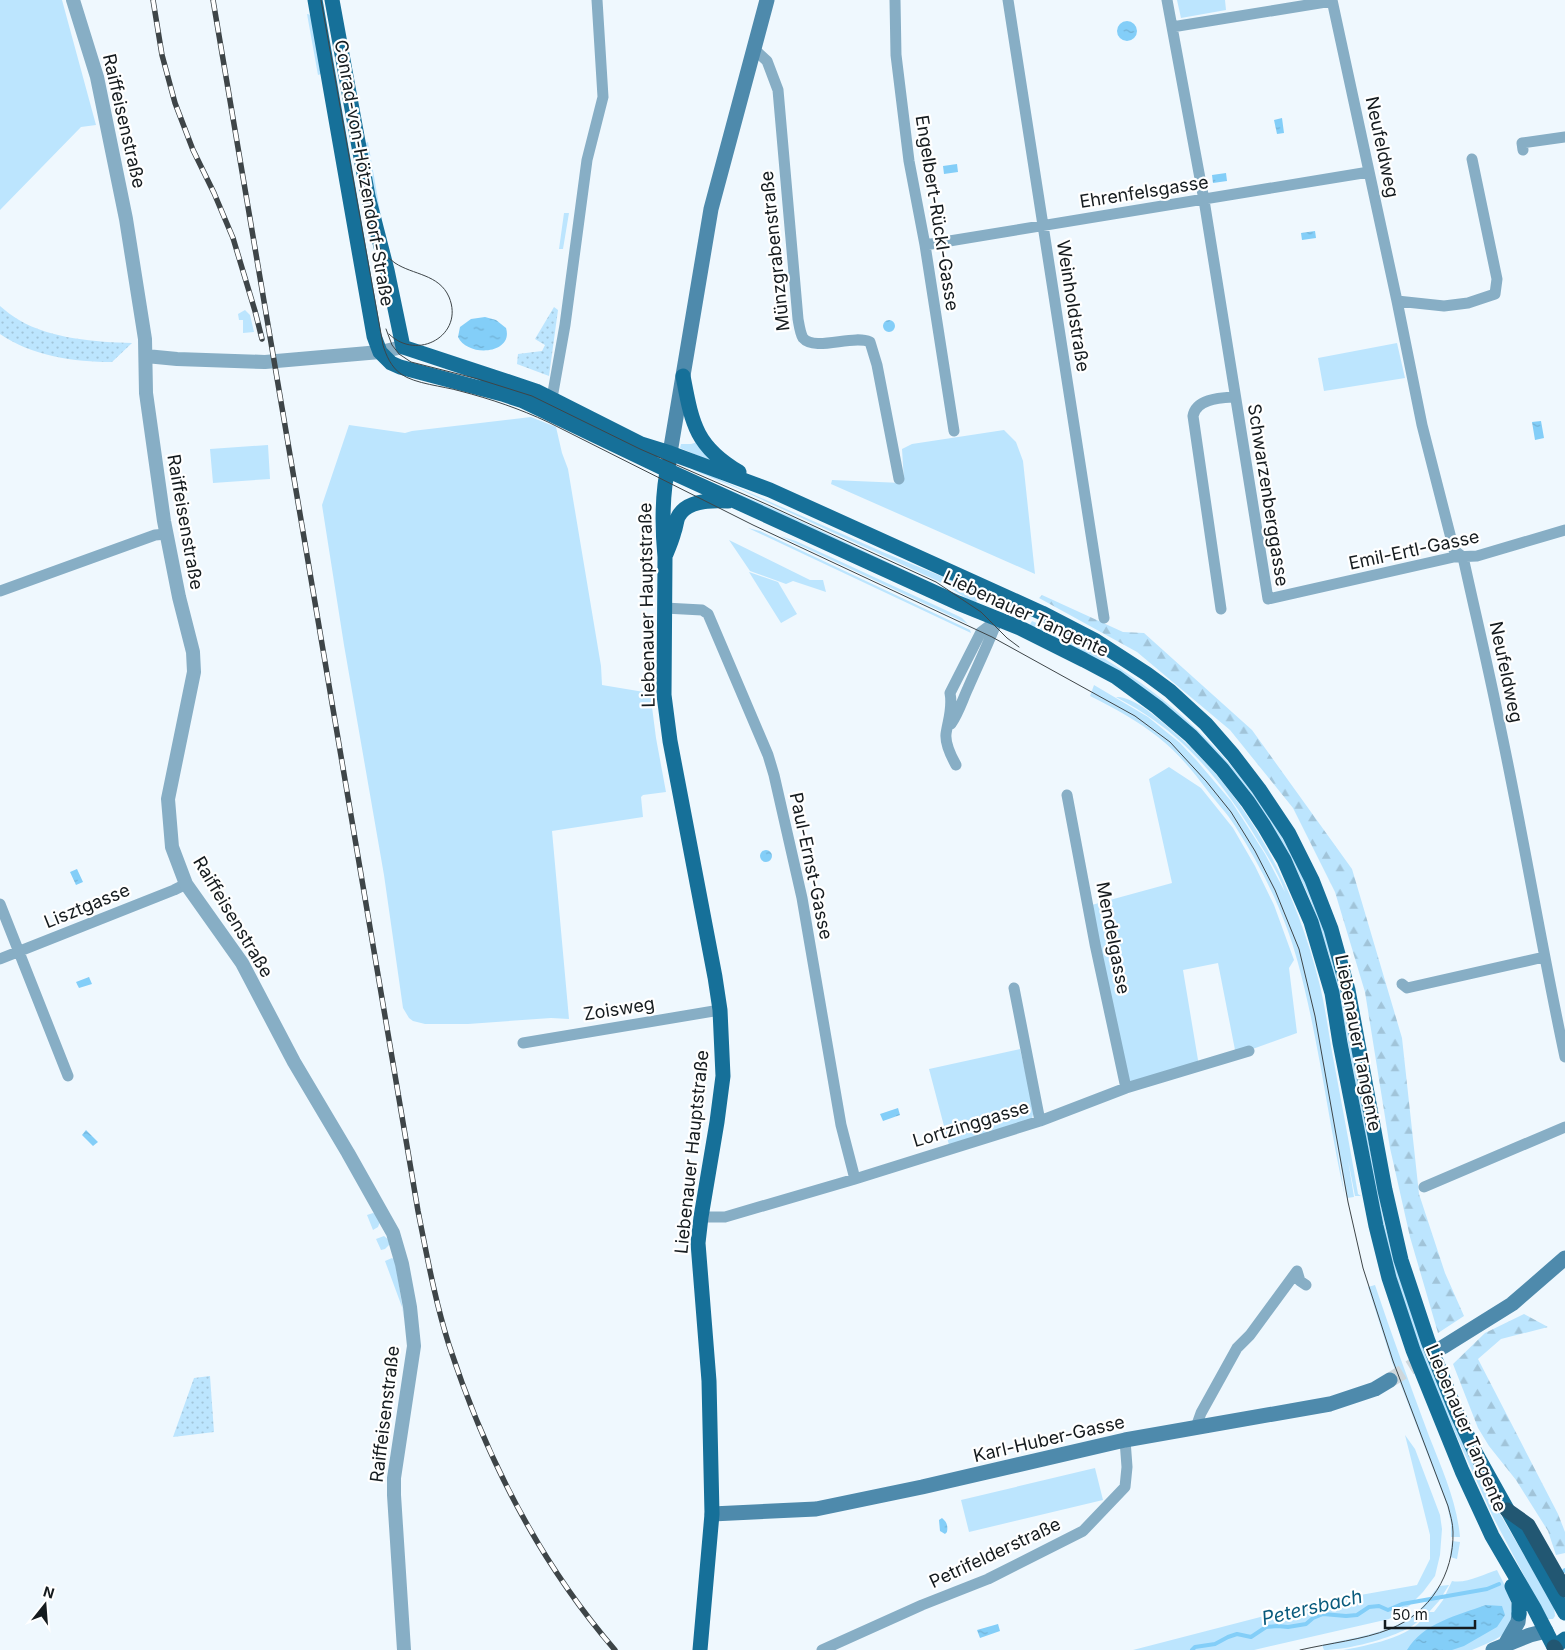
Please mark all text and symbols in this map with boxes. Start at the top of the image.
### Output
street label: Conrad-von-Hötzendorf-Straße [331,38,398,308]
street label: Raiffeisenstraße [99,52,150,190]
street label: Neufeldweg [1362,95,1403,199]
street label: Engelbert-Rückl-Gasse [912,114,963,312]
street label: Münzgrabenstraße [756,170,793,332]
street label: Ehrenfelsgasse [1078,171,1210,212]
street label: Weinholdstraße [1053,239,1094,373]
street label: Schwarzenberggasse [1244,402,1293,588]
street label: Raiffeisenstraße [163,452,208,591]
street label: Liebenauer Hauptstraße [634,502,659,708]
street label: Emil-Ertl-Gasse [1347,525,1481,574]
street label: Liebenauer Tangente [940,566,1112,661]
street label: Neufeldweg [1486,620,1527,724]
street label: Paul-Ernst-Gasse [786,790,837,941]
street label: Raiffeisenstraße [189,852,278,981]
street label: Lisztgasse [41,879,133,932]
street label: Mendelgasse [1092,880,1135,996]
street label: Liebenauer Tangente [1331,953,1386,1133]
street label: Zoisweg [582,993,656,1025]
street label: Liebenauer Hauptstraße [670,1049,713,1255]
street label: Lortzinggasse [910,1096,1032,1151]
street label: Liebenauer Tangente [1422,1341,1511,1515]
street label: Raiffeisenstraße [366,1344,403,1483]
street label: Karl-Huber-Gasse [971,1411,1127,1466]
street label: Petrifelderstraße [926,1513,1064,1592]
north arrow [20,1580,70,1630]
text: N [41,1582,57,1602]
water label: Petersbach [1260,1585,1365,1630]
scale bar [1385,1598,1475,1630]
text: 50 m [1392,1605,1428,1624]

